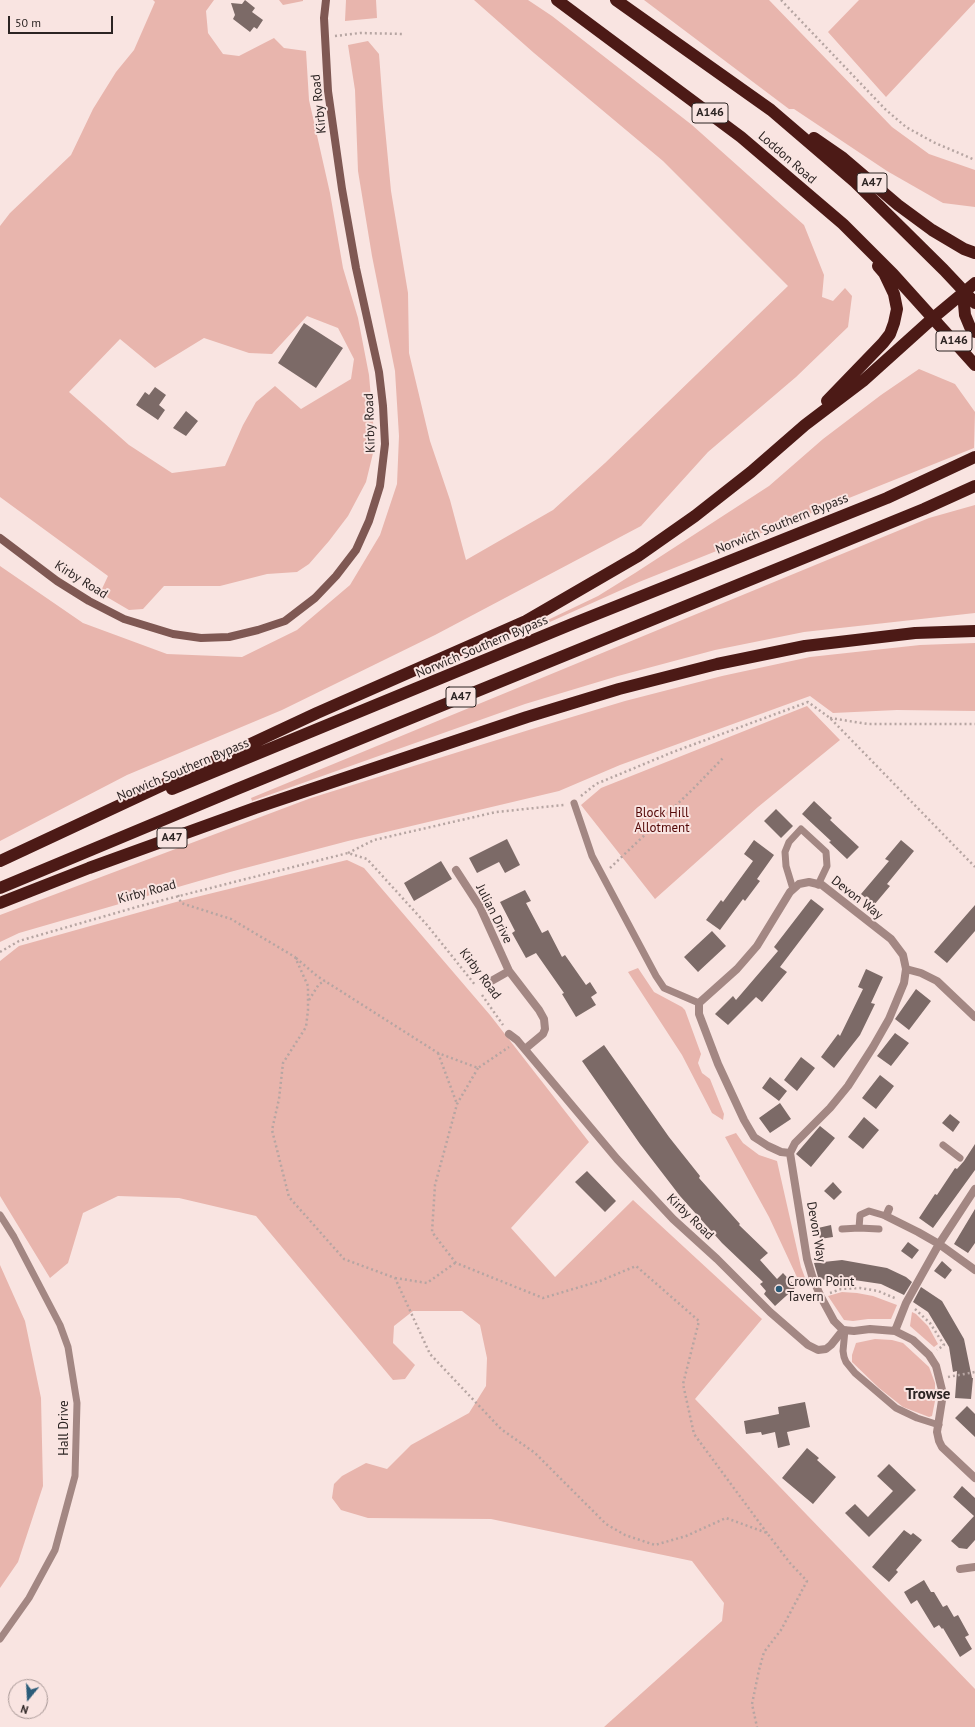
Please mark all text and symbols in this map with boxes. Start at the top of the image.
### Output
scale bar [10,8,115,34]
text: 50 m [15,15,41,30]
street label: Kirby Road [308,73,330,135]
road number: A146 [692,103,728,123]
street label: Loddon Road [755,129,819,187]
road number: A47 [857,173,887,193]
road number: A146 [936,331,972,351]
street label: Kirby Road [361,393,379,453]
street label: Norwich Southern Bypass [713,490,851,558]
street label: Kirby Road [52,558,110,602]
street label: Norwich Southern Bypass [414,612,550,682]
road number: A47 [446,687,476,707]
street label: Norwich Southern Bypass [115,735,251,805]
park label: Block Hill Allotment [634,805,690,836]
road number: A47 [157,828,187,848]
street label: Devon Way [828,873,886,923]
street label: Kirby Road [116,877,178,907]
street label: Julian Drive [472,882,516,946]
street label: Kirby Road [456,945,504,1003]
street label: Kirby Road [663,1191,717,1243]
street label: Devon Way [803,1200,829,1264]
place label: Crown Point Tavern [787,1274,854,1305]
marker: Crown Point Tavern [774,1284,784,1294]
district label: Trowse [906,1386,950,1404]
street label: Hall Drive [56,1400,72,1456]
north arrow [8,1679,48,1719]
text: N [19,1702,30,1717]

